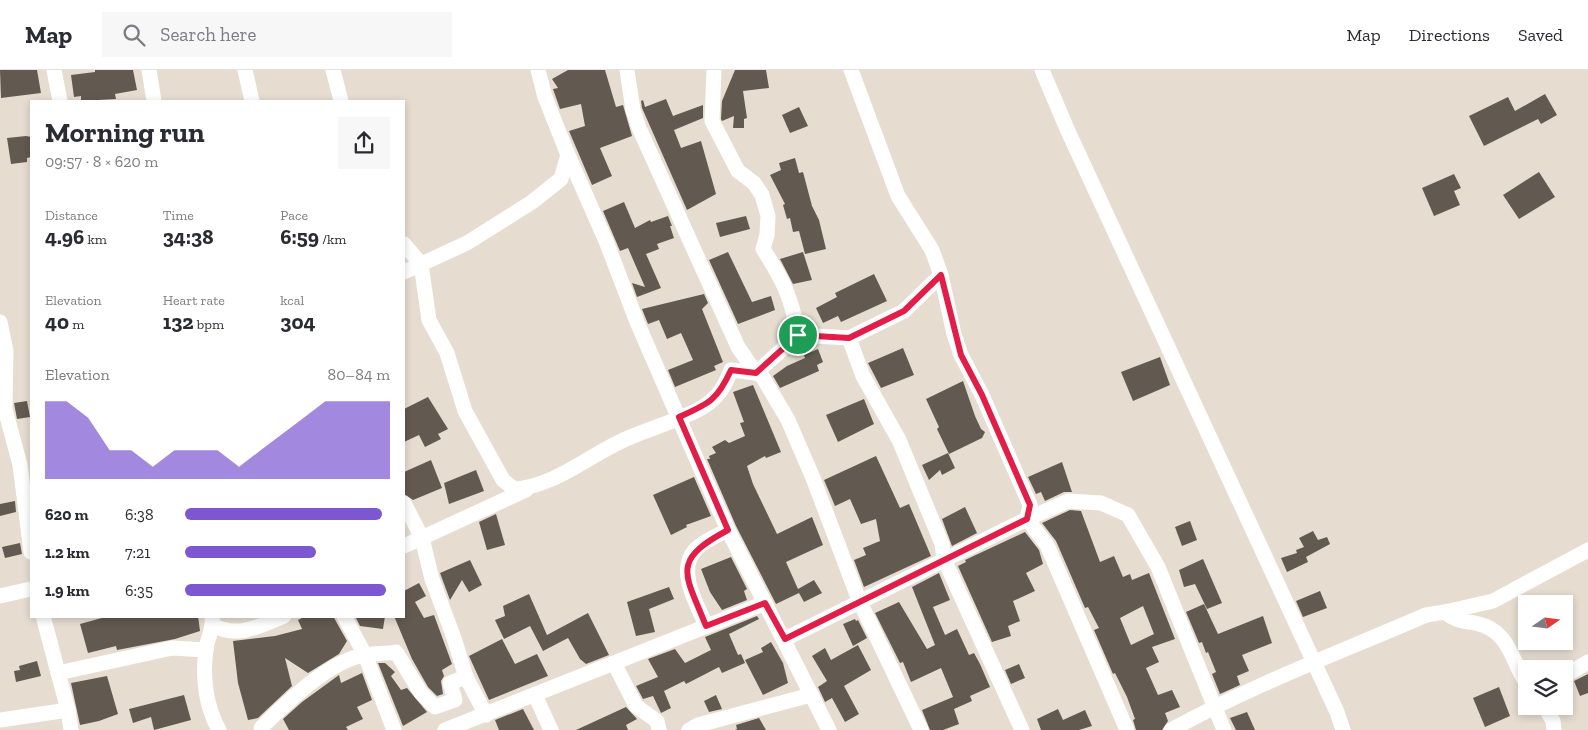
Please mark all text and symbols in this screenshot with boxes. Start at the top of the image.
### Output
search box [102,12,452,57]
text: Map [25,20,72,49]
icon: search [120,21,148,49]
text: Search here [160,23,257,46]
text: Map [1346,24,1381,46]
text: Directions [1409,24,1490,46]
text: Saved [1518,24,1563,46]
text: Morning run [45,116,205,149]
button: share [338,117,390,169]
text: 09:57 · 8 × 620 m [45,152,158,171]
text: Distance [45,207,98,224]
text: Time [163,207,194,224]
text: Pace [280,207,308,224]
text: 4.96 [45,224,84,249]
text: 34:38 [163,224,214,249]
text: 6:59 [280,224,319,249]
text: km [84,231,107,248]
text: /km [319,231,346,248]
text: Elevation [45,292,102,309]
text: Heart rate [163,292,225,309]
text: kcal [280,292,304,309]
text: 40 [45,309,69,334]
text: 132 [163,309,194,334]
text: 304 [280,309,316,334]
pin [777,314,819,356]
text: m [69,316,84,333]
text: bpm [194,316,224,333]
icon: arrive [784,321,812,349]
text: Elevation [45,365,110,384]
text: 80–84 m [328,365,390,384]
text: 620 m [45,505,88,524]
text: 6:38 [125,505,154,524]
text: 1.2 km [45,543,90,562]
text: 7:21 [125,543,151,562]
text: 1.9 km [45,581,90,600]
text: 6:35 [125,581,153,600]
north arrow [1518,595,1572,650]
map controls [1518,595,1573,715]
button: layers [1518,660,1573,715]

